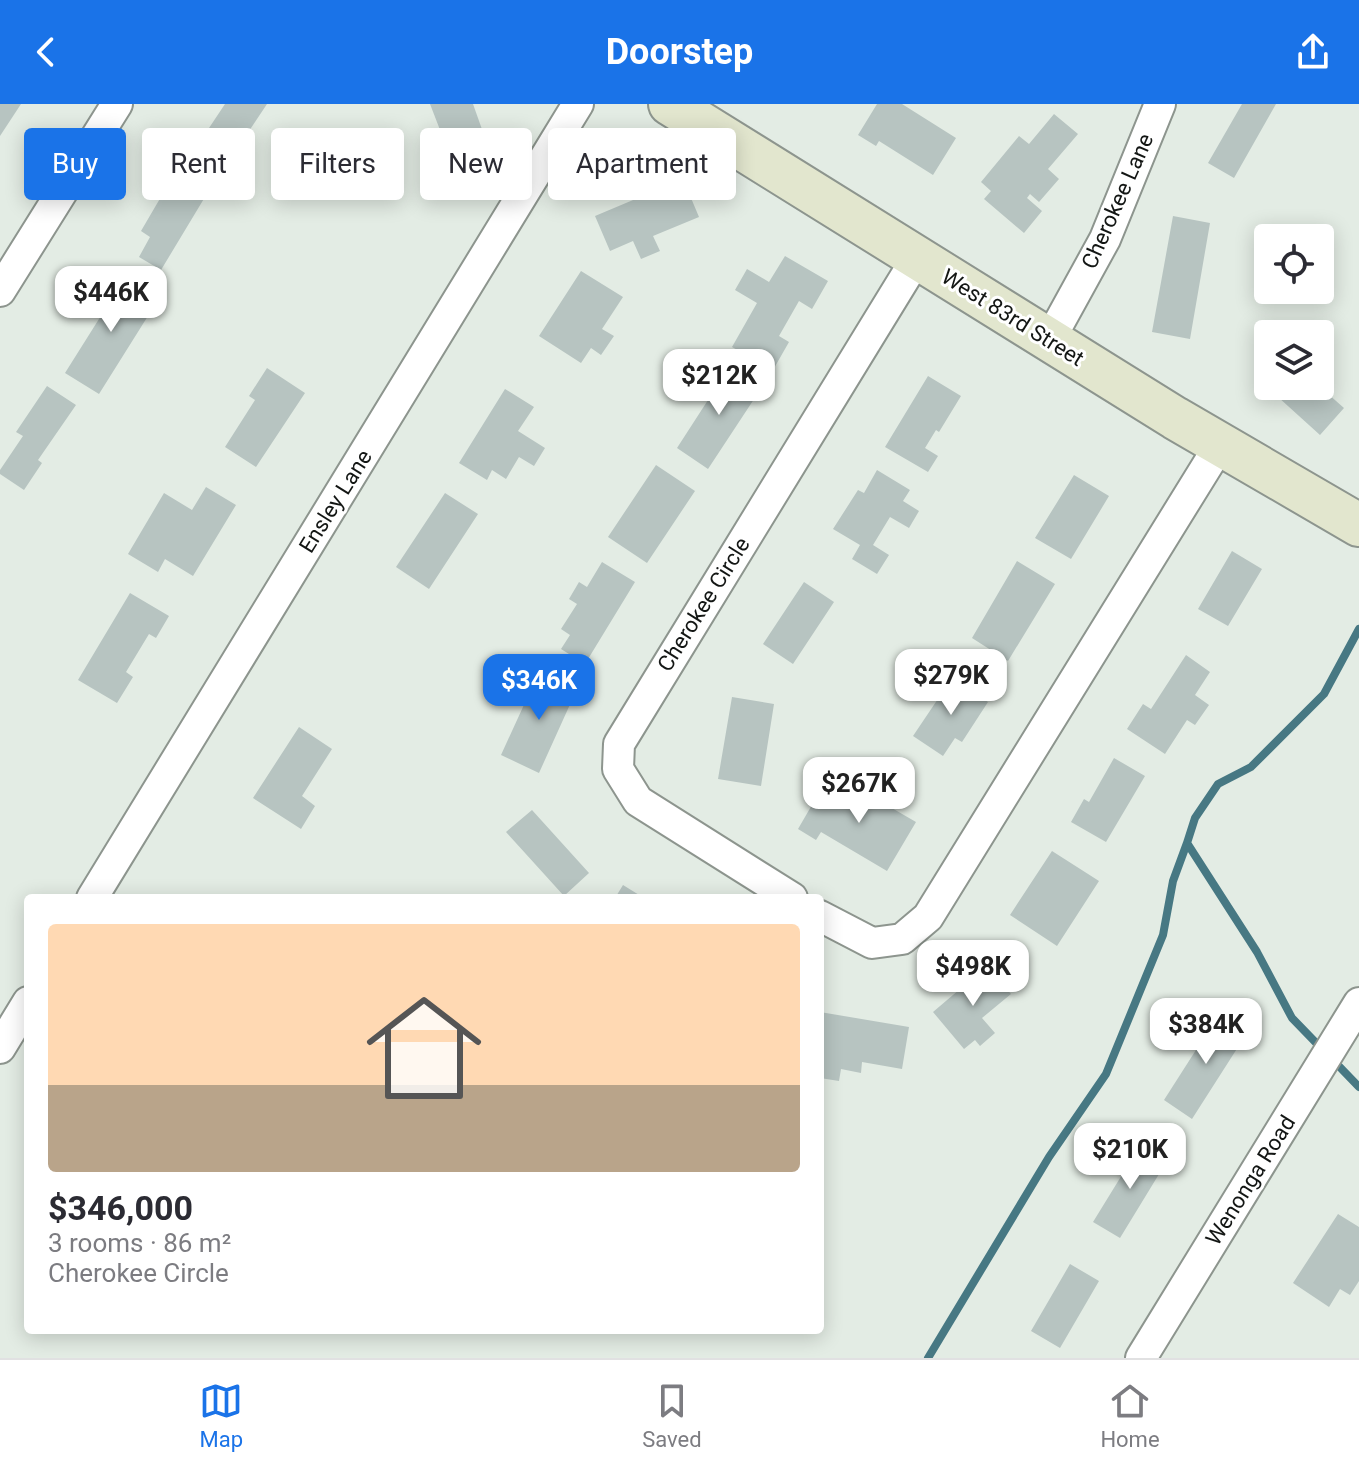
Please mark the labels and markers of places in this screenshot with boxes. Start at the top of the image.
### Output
pin: $446K [55,266,167,334]
pin: $212K [663,349,775,417]
pin: $279K [895,649,1007,717]
pin: $346K [483,654,595,722]
pin: $267K [803,757,915,825]
pin: $498K [917,940,1029,1008]
pin: $384K [1150,998,1262,1066]
pin: $210K [1074,1123,1186,1191]

